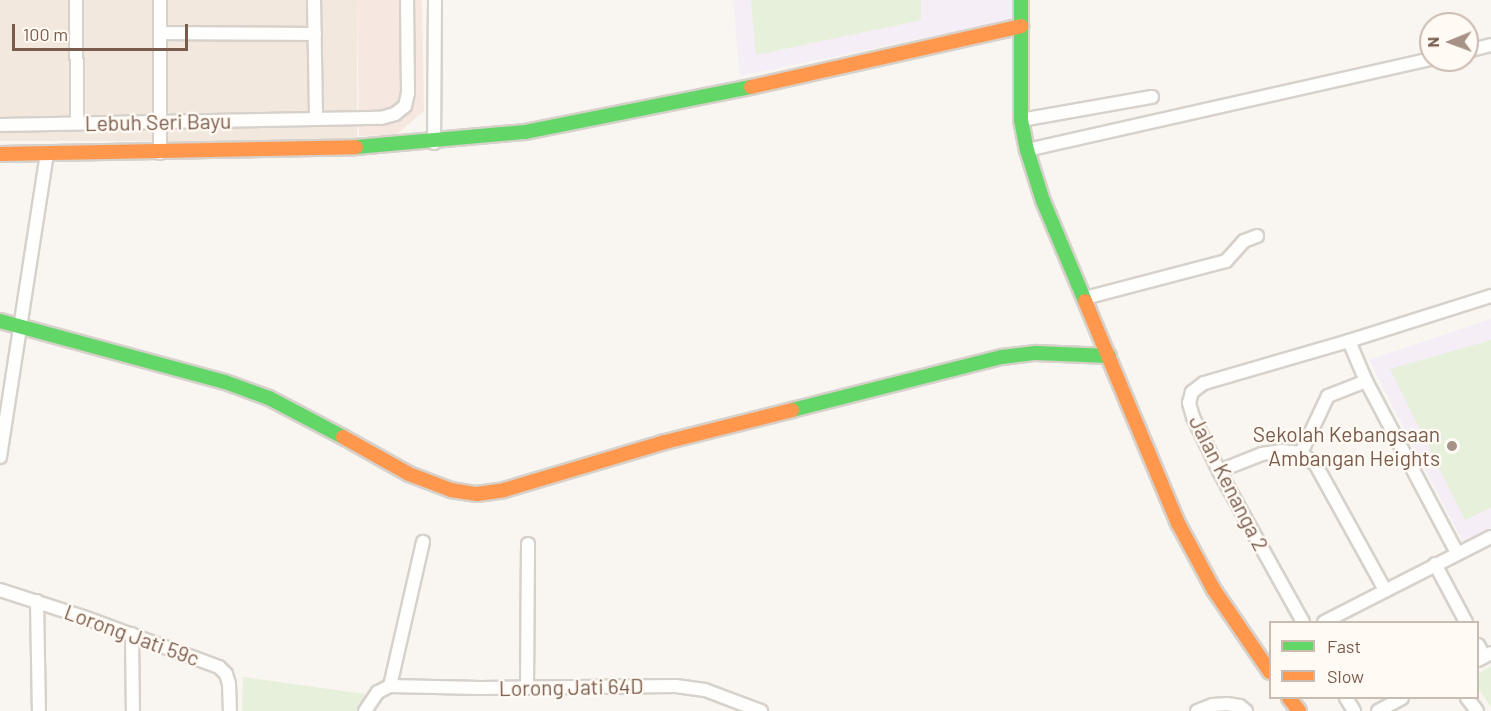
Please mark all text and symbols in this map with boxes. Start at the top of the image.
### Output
scale bar [15,12,190,50]
north arrow [1419,12,1479,72]
text: 100 m [23,23,68,45]
text: N [1423,37,1442,48]
street label: Lebuh Seri Bayu [84,108,232,136]
street label: Jalan Kenanga 2 [1184,411,1274,555]
place label: Sekolah Kebangsaan Ambangan Heights [1253,421,1440,471]
marker: Sekolah Kebangsaan Ambangan Heights [1445,439,1459,453]
street label: Lorong Jati 59c [61,599,203,671]
legend [1269,621,1479,699]
text: Fast [1327,635,1361,657]
text: Slow [1327,665,1364,687]
street label: Lorong Jati 64D [499,673,643,701]

